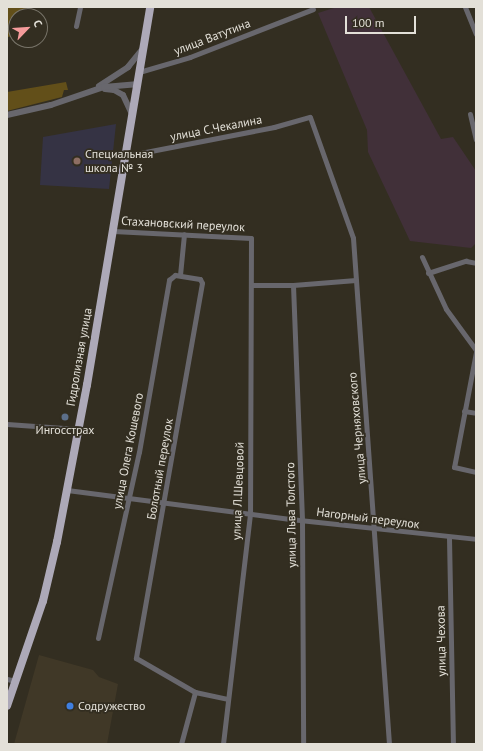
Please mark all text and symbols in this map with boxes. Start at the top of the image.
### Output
north arrow [8,8,48,48]
scale bar [347,8,418,34]
text: 100 m [352,15,385,30]
street label: улица Ватутина [172,16,252,58]
text: С [30,18,46,29]
street label: улица С.Чекалина [169,112,263,144]
place label: Специальная школа № 3 [85,147,153,175]
marker: Специальная школа № 3 [72,156,82,166]
street label: Стахановский переулок [121,214,245,234]
street label: Гидролизная улица [63,307,95,407]
street label: улица Черняховского [345,371,369,485]
street label: улица Олега Кошевого [110,392,146,510]
marker: Ингосстрах [60,412,70,422]
street label: Болотный переулок [144,417,176,521]
place label: Ингосстрах [35,423,95,437]
street label: улица Л.Шевцовой [229,442,247,540]
street label: улица Льва Толстого [283,462,299,568]
street label: Нагорный переулок [316,505,420,531]
street label: улица Чехова [433,605,449,677]
place label: Содружество [78,699,145,713]
marker: Содружество [65,701,75,711]

